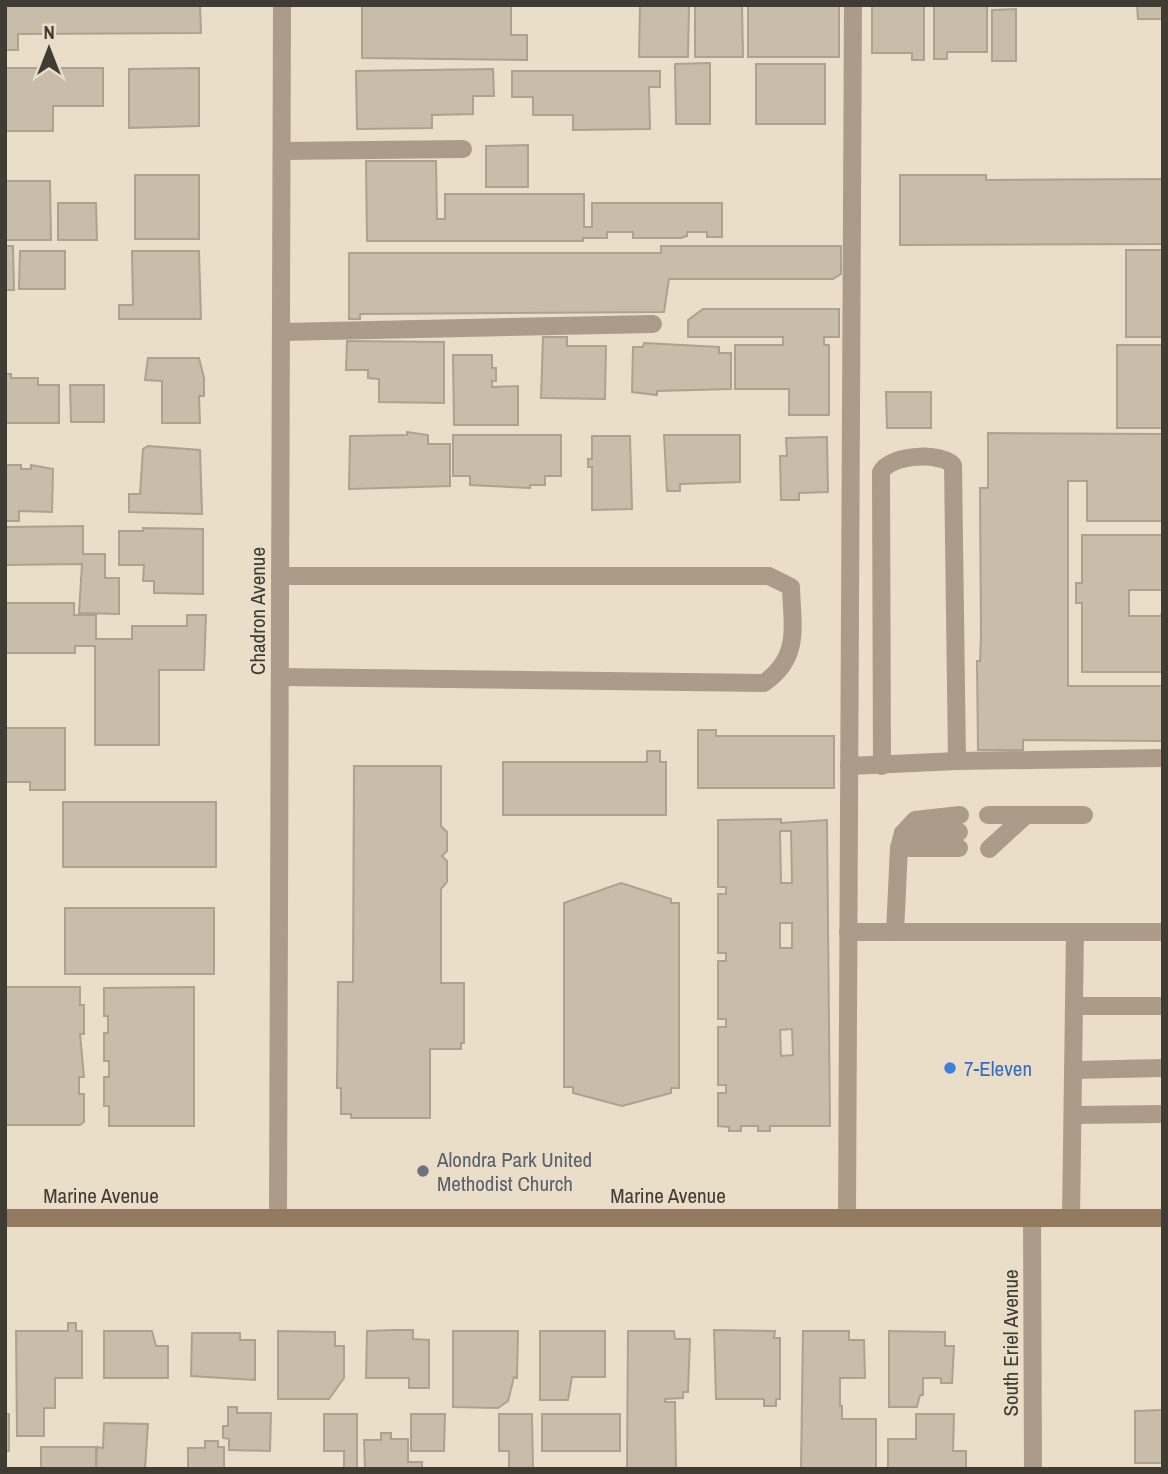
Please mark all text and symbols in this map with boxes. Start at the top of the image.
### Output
north arrow [14,14,84,84]
text: N [43,19,55,45]
street label: Chadron Avenue [243,547,272,675]
place label: 7-Eleven [964,1054,1032,1083]
marker: 7-Eleven [942,1060,958,1076]
place label: Alondra Park United Methodist Church [436,1145,592,1198]
marker: Alondra Park United Methodist Church [415,1163,431,1179]
street label: Marine Avenue [43,1181,159,1210]
street label: Marine Avenue [610,1181,726,1210]
street label: South Eriel Avenue [996,1269,1025,1417]

